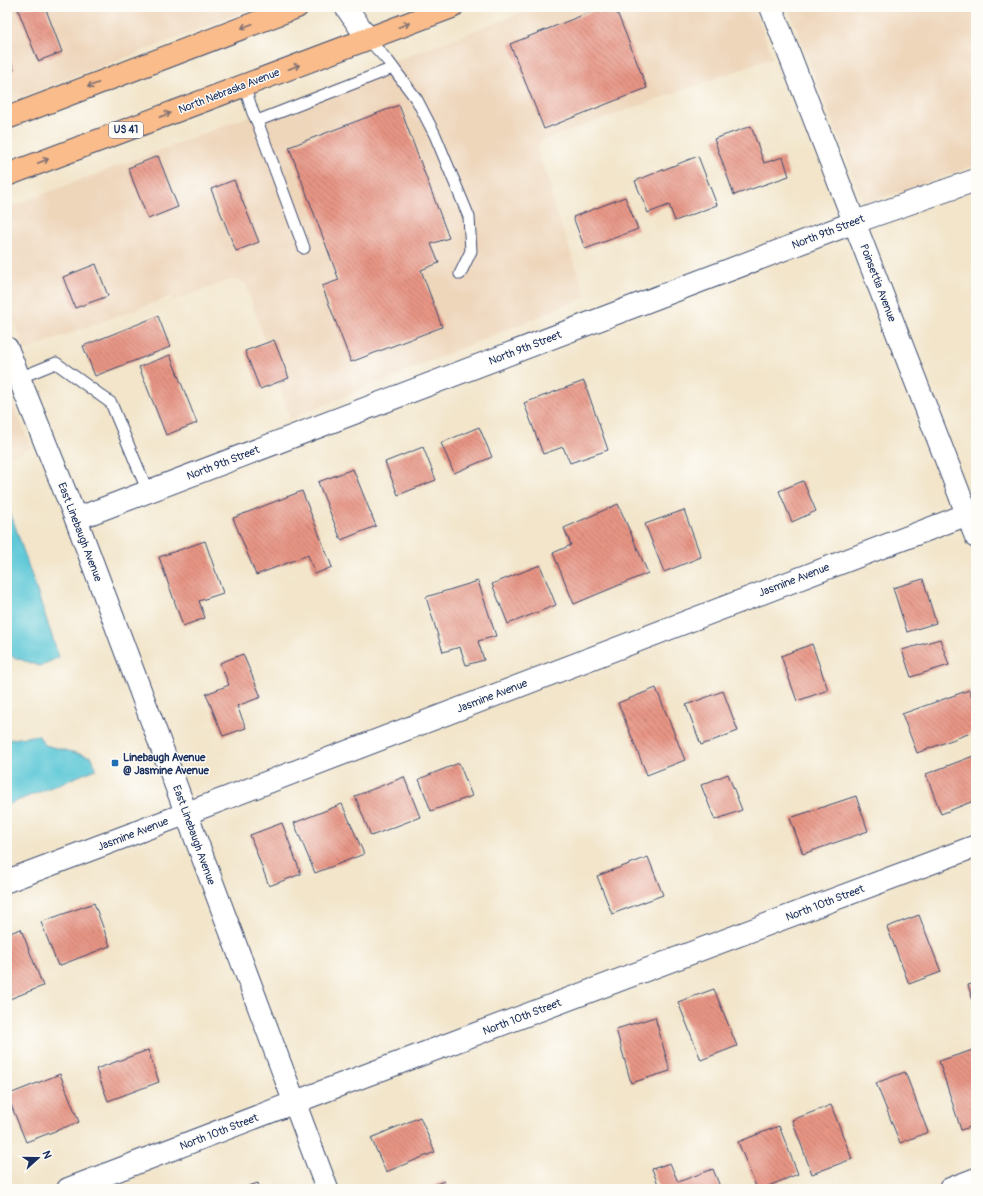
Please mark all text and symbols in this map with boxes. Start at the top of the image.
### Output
one-way arrow [398,21,410,29]
one-way arrow [242,23,254,30]
one-way arrow [287,62,299,70]
street label: North Nebraska Avenue [177,65,282,116]
one-way arrow [87,82,99,90]
one-way arrow [159,111,171,119]
road number: US 41 [109,122,143,138]
one-way arrow [37,157,49,165]
street label: North 9th Street [790,212,867,252]
street label: Poinsettia Avenue [857,242,899,324]
street label: North 9th Street [487,328,564,368]
street label: North 9th Street [185,443,262,483]
street label: East Linebaugh Avenue [55,481,105,584]
street label: Jasmine Avenue [757,560,832,599]
street label: Jasmine Avenue [455,676,530,715]
place label: Linebaugh Avenue @ Jasmine Avenue [123,751,209,777]
marker: Linebaugh Avenue @ Jasmine Avenue [110,758,120,768]
street label: East Linebaugh Avenue [170,783,218,887]
street label: Jasmine Avenue [96,814,171,853]
street label: North 10th Street [784,882,867,924]
street label: North 10th Street [481,996,564,1038]
street label: North 10th Street [178,1111,261,1153]
north arrow [18,1138,58,1178]
text: N [39,1149,54,1161]

